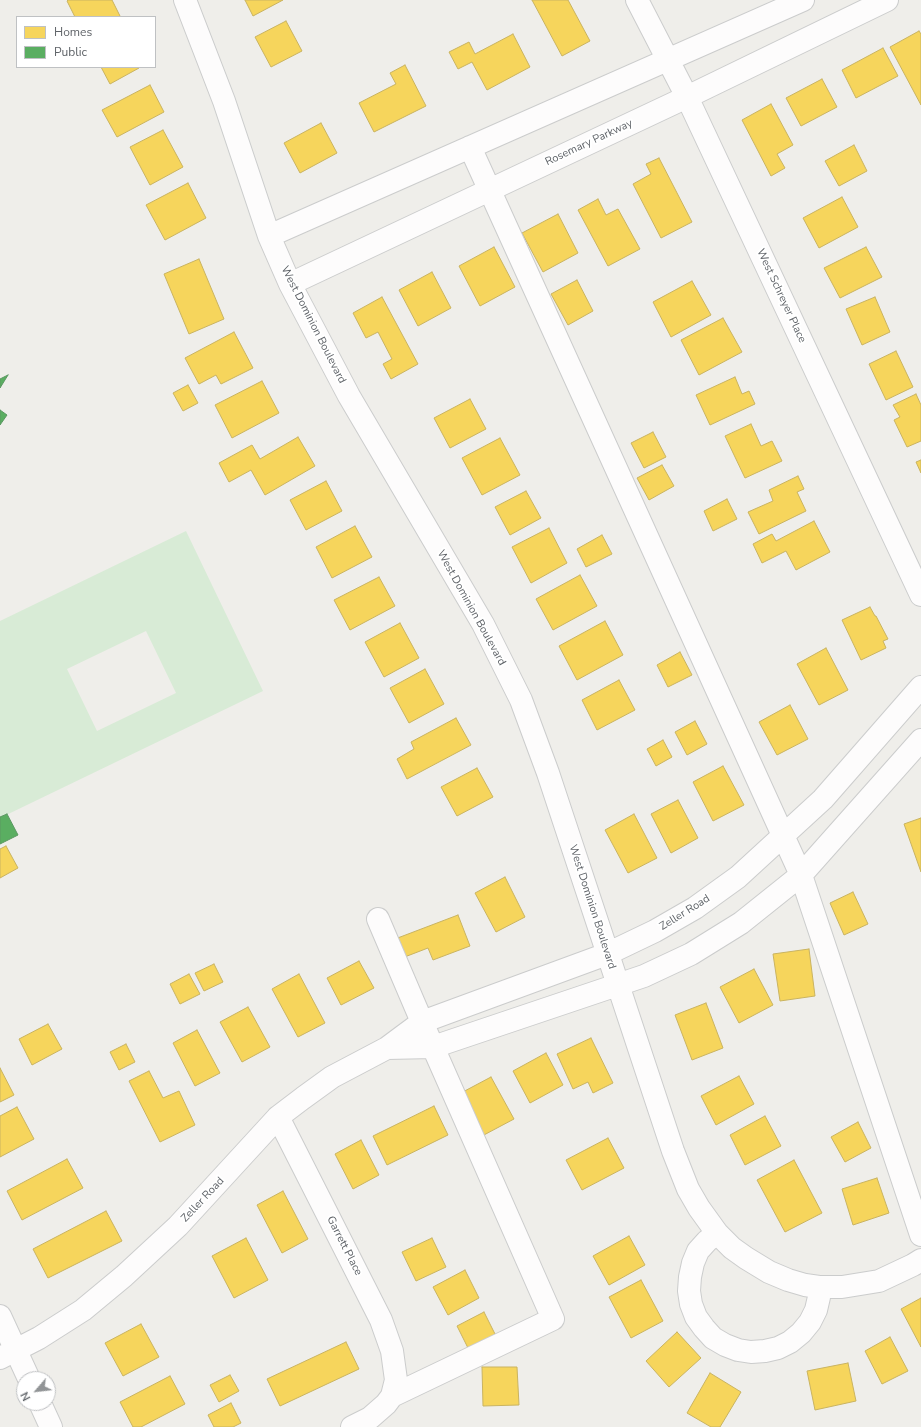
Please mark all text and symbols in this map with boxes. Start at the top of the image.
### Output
legend [16,16,156,68]
text: Homes [54,24,92,40]
text: Public [54,44,87,60]
street label: Rosemary Parkway [543,117,635,169]
street label: West Schreyer Place [753,247,809,345]
street label: West Dominion Boulevard [278,264,348,386]
street label: West Dominion Boulevard [434,548,508,668]
street label: West Dominion Boulevard [566,843,618,971]
street label: Zeller Road [657,892,713,934]
street label: Zeller Road [179,1175,227,1225]
street label: Garrett Place [323,1214,365,1278]
north arrow [16,1371,56,1411]
text: N [17,1389,34,1404]

